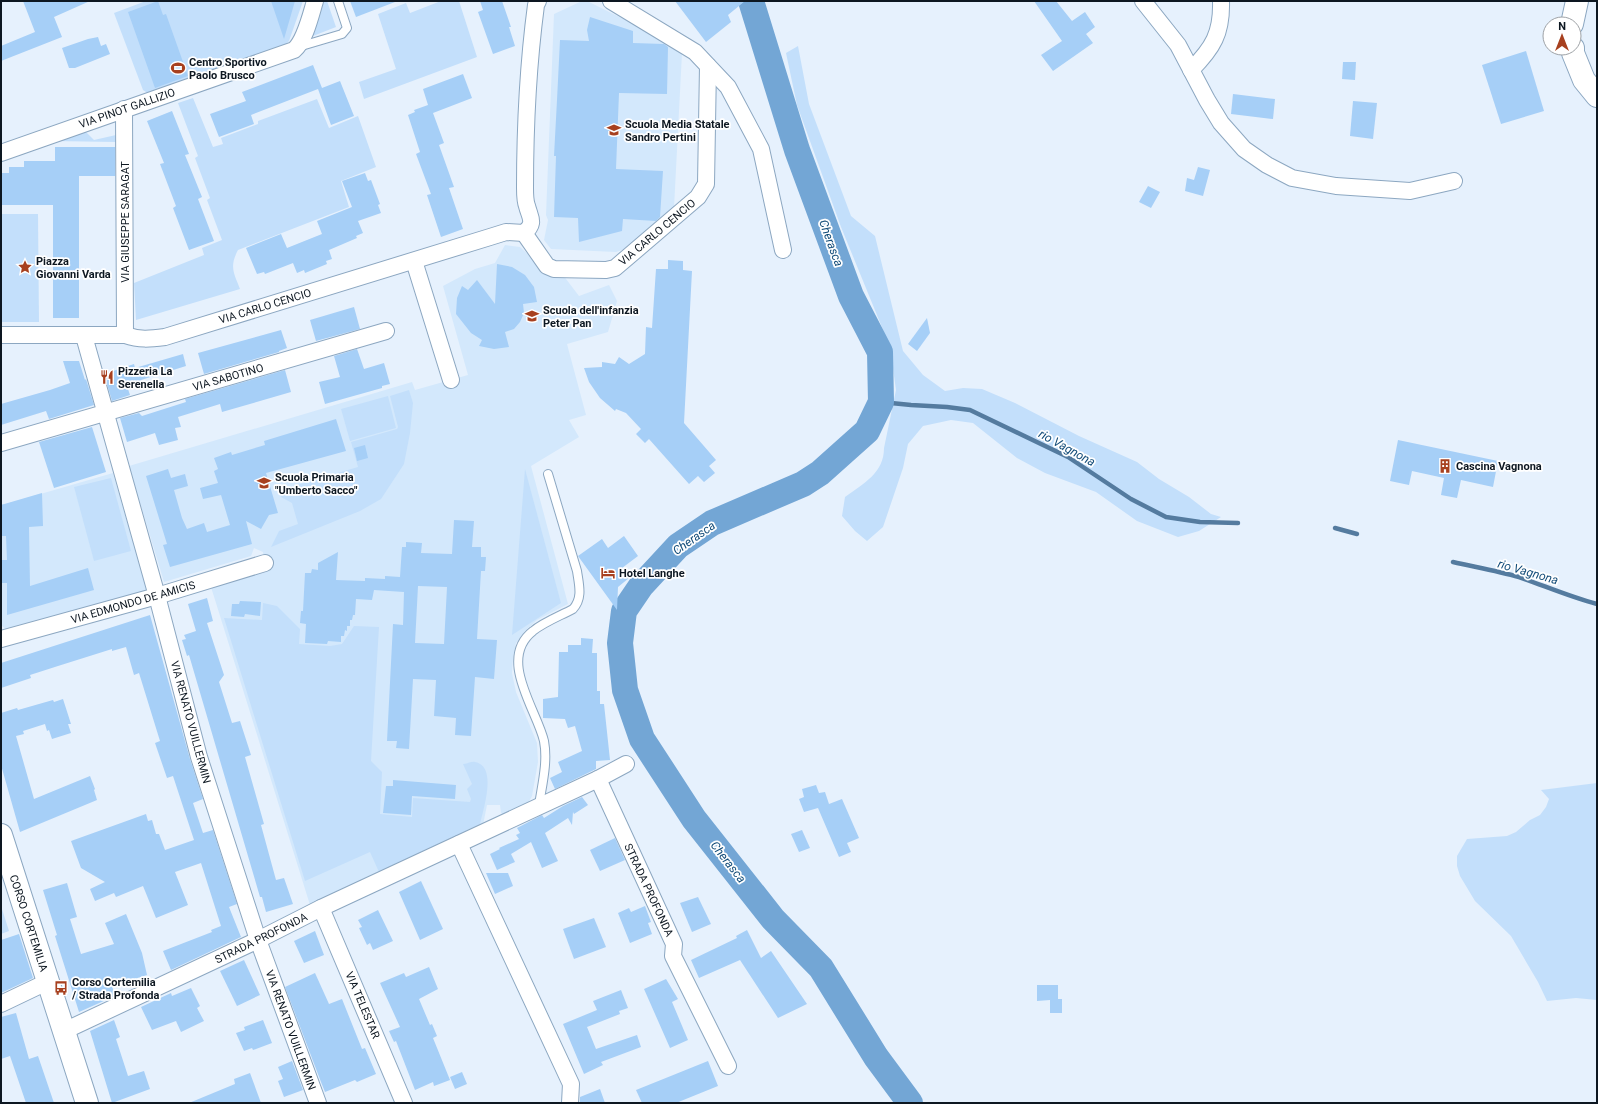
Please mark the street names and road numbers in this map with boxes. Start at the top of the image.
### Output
street label: VIA PINOT GALLIZIO [77,86,177,131]
street label: VIA GIUSEPPE SARAGAT [119,161,132,283]
street label: VIA CARLO CENCIO [616,197,698,268]
street label: VIA CARLO CENCIO [217,286,313,327]
street label: VIA SABOTINO [191,361,265,394]
street label: VIA EDMONDO DE AMICIS [70,578,197,626]
street label: VIA RENATO VUILLERMIN [168,659,213,785]
street label: STRADA PROFONDA [621,842,676,940]
street label: CORSO CORTEMILIA [7,873,51,974]
street label: STRADA PROFONDA [213,910,310,966]
street label: VIA RENATO VUILLERMIN [263,968,318,1092]
street label: VIA TELESTAR [343,970,383,1041]

